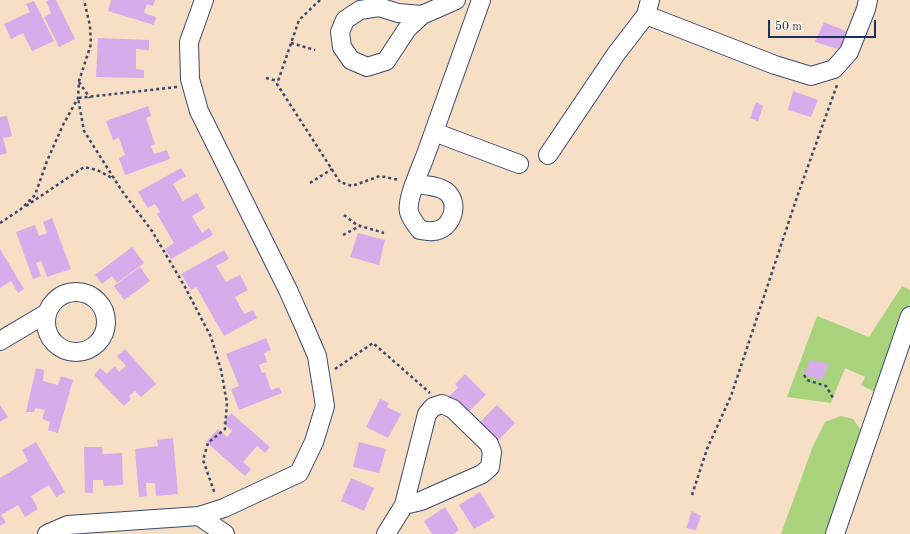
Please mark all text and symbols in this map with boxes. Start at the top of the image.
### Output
scale bar [770,12,878,38]
text: 50 m [775,21,802,33]

